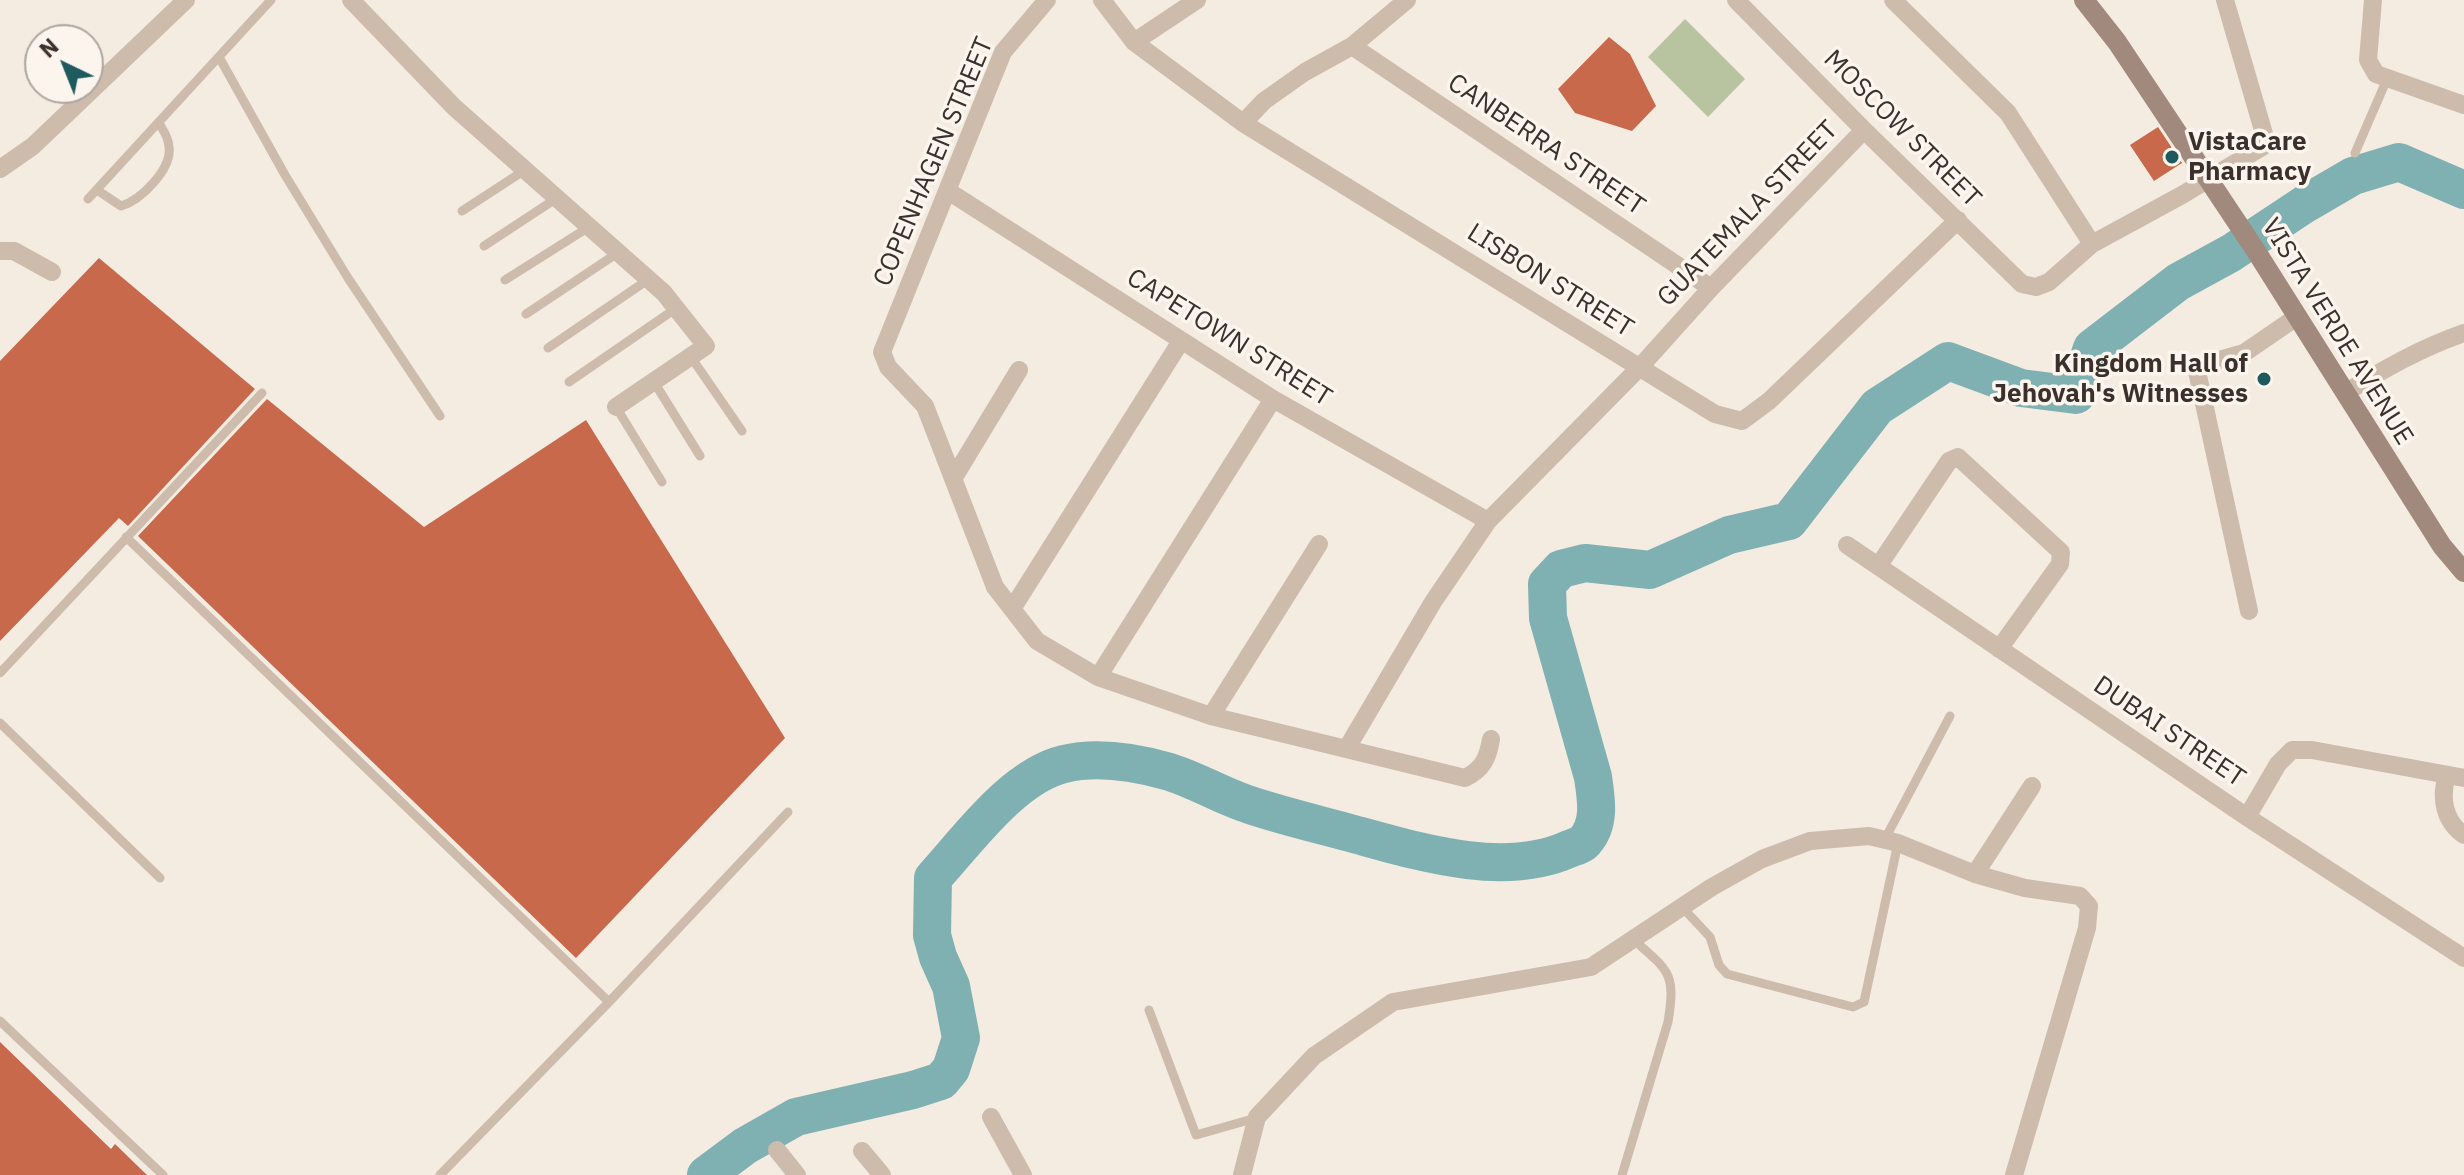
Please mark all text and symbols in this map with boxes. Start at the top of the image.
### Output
north arrow [24,24,104,104]
text: N [33,32,64,64]
street label: COPENHAGEN STREET [867,33,1001,291]
street label: MOSCOW STREET [1817,44,1987,214]
street label: CANBERRA STREET [1442,68,1650,222]
street label: GUATEMALA STREET [1651,115,1845,313]
place label: VistaCare Pharmacy [2188,126,2311,188]
marker: VistaCare Pharmacy [2163,148,2181,166]
street label: VISTA VERDE AVENUE [2255,213,2419,451]
street label: LISBON STREET [1461,217,1639,345]
street label: CAPETOWN STREET [1121,262,1337,414]
place label: Kingdom Hall of Jehovah's Witnesses [1992,348,2248,410]
marker: Kingdom Hall of Jehovah's Witnesses [2255,370,2273,388]
street label: DUBAI STREET [2087,670,2251,794]

